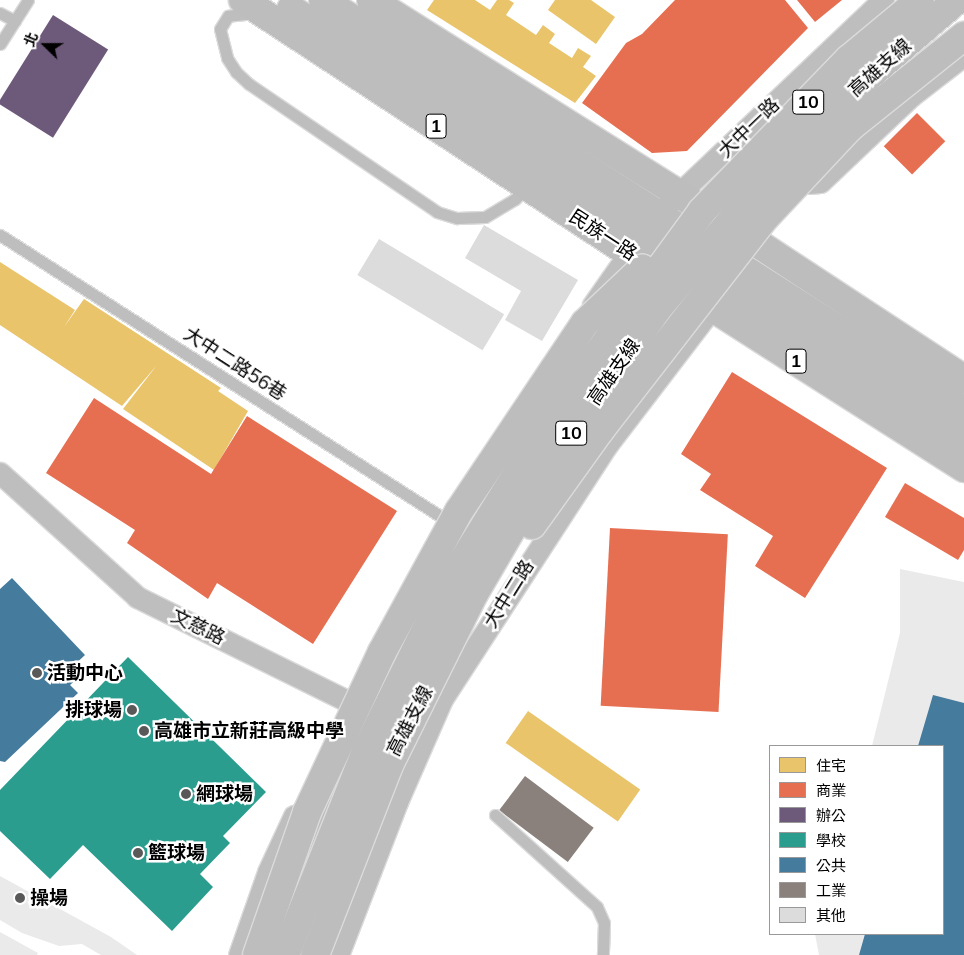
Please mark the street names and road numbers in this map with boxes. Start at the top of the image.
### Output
street label: 高雄支線 [844,34,916,102]
road number: 10 [792,86,824,118]
street label: 大中一路 [714,93,784,163]
road number: 1 [425,110,447,142]
street label: 民族一路 [565,205,641,265]
street label: 大中二路56巷 [179,322,291,406]
street label: 高雄支線 [583,334,645,410]
road number: 1 [785,346,807,376]
road number: 10 [555,418,587,448]
street label: 大中二路 [479,556,539,632]
street label: 文慈路 [167,604,229,650]
street label: 高雄支線 [383,682,437,760]

